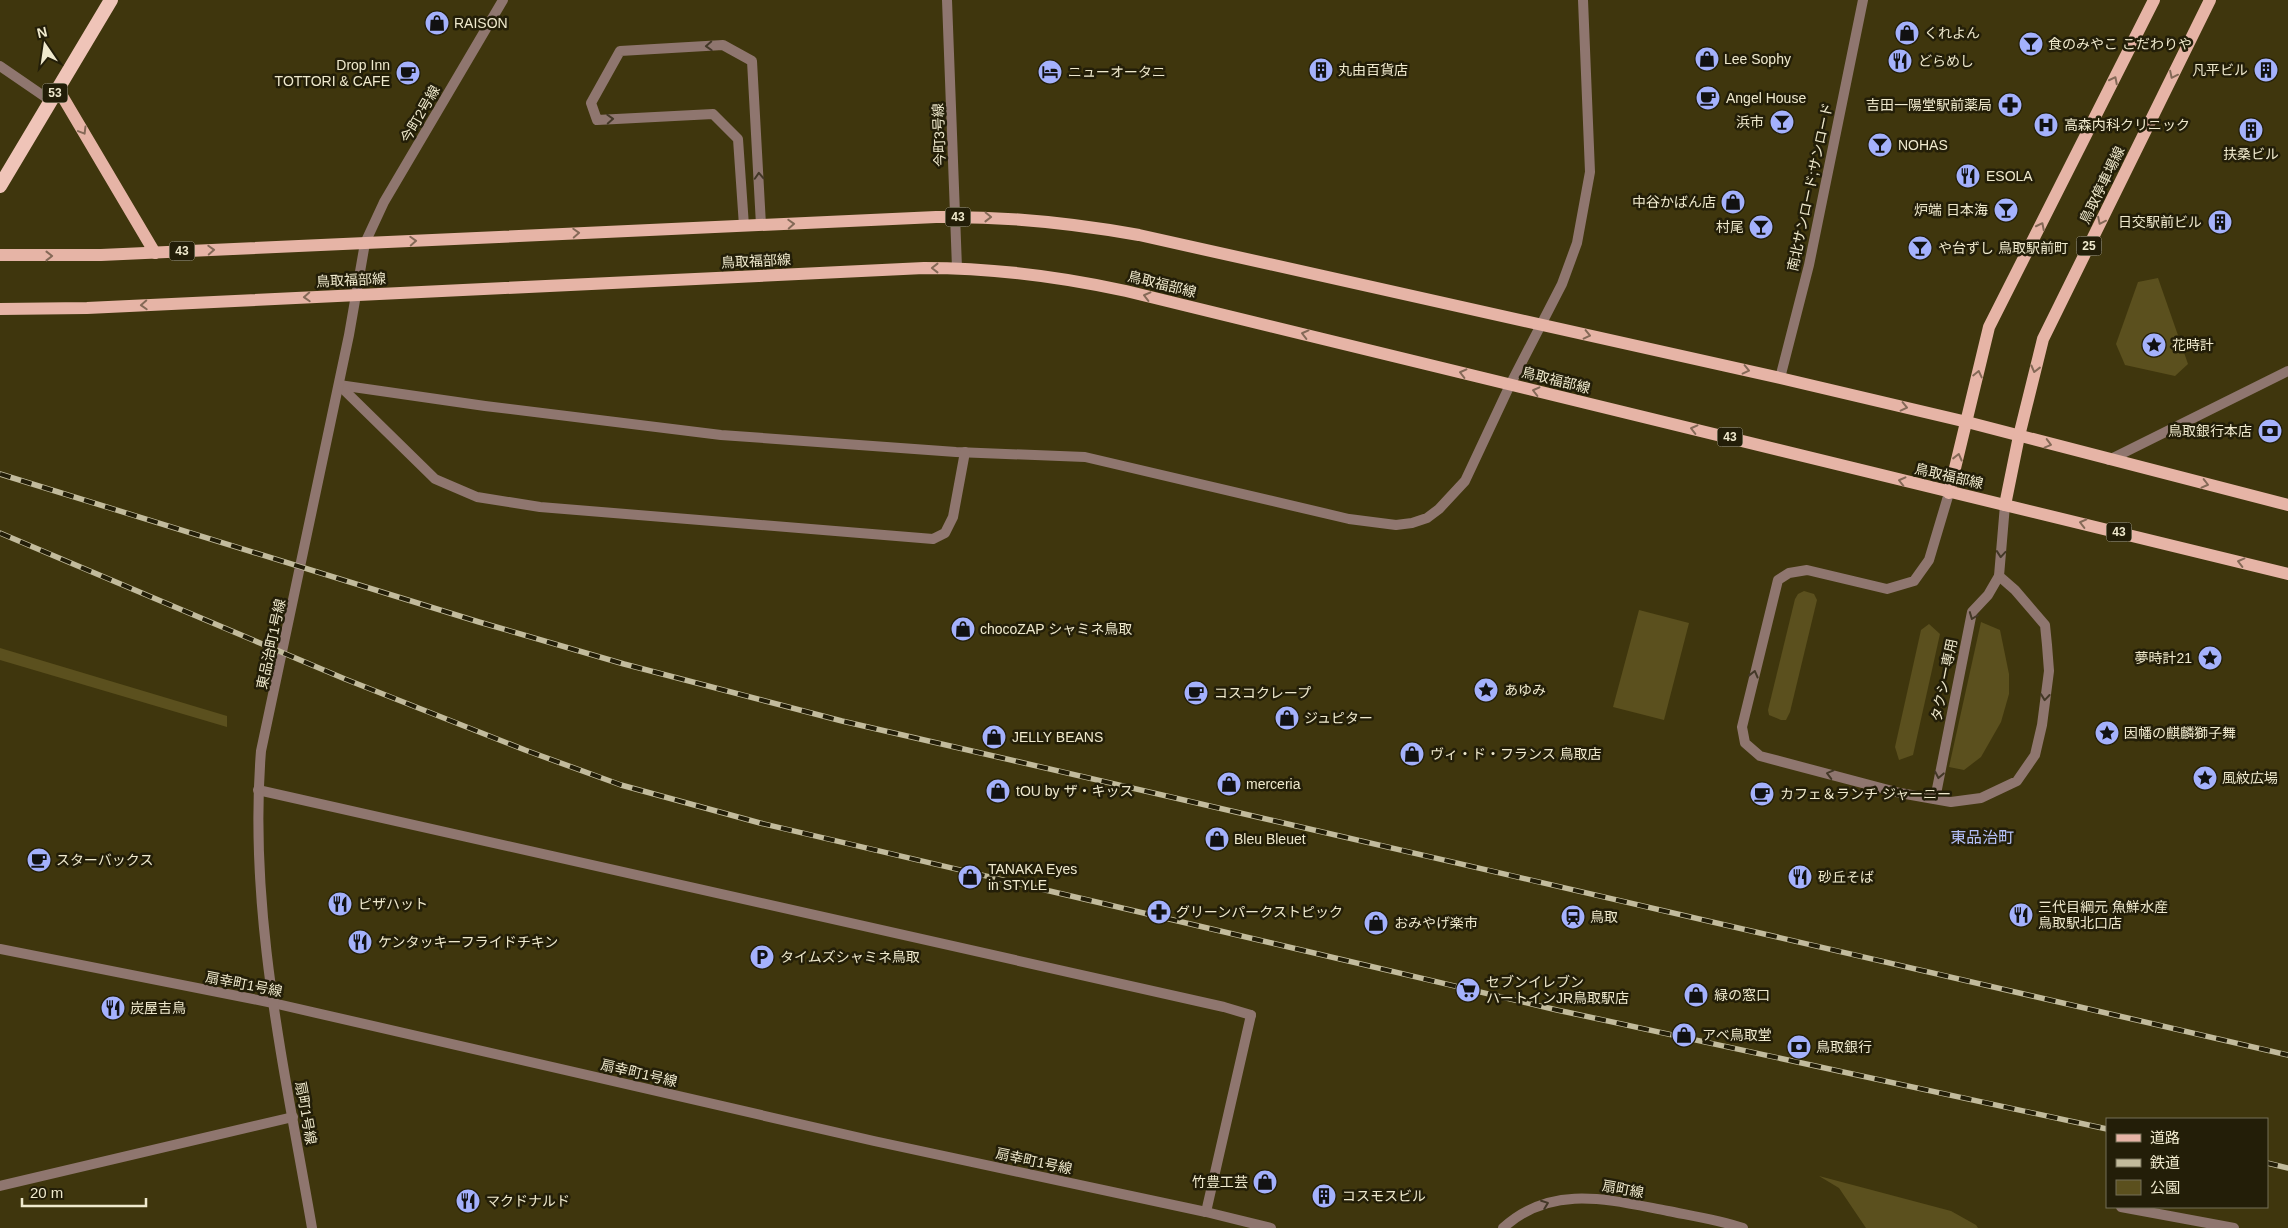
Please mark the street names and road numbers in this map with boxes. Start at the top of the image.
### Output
street label: 今町2号線 [397,82,443,146]
road number: 53 [42,84,68,102]
street label: 南北サンロード;サンロード [1784,101,1836,273]
street label: 今町3号線 [930,103,948,167]
street label: 鳥取停車場線 [2076,144,2128,226]
road number: 43 [946,208,970,226]
road number: 25 [2076,237,2102,256]
road number: 43 [170,242,194,260]
street label: 鳥取福部線 [721,251,791,271]
street label: 鳥取福部線 [1126,268,1198,300]
street label: 鳥取福部線 [316,270,386,290]
street label: 鳥取福部線 [1520,364,1592,396]
road number: 43 [1718,428,1742,447]
street label: 鳥取福部線 [1913,460,1985,492]
road number: 43 [2106,522,2132,542]
street label: 東品治町1号線 [254,597,288,691]
street label: タクシー専用 [1928,637,1960,723]
street label: 扇幸町1号線 [204,969,284,999]
street label: 扇幸町1号線 [599,1056,679,1090]
street label: 扇町1号線 [293,1080,319,1146]
street label: 扇幸町1号線 [994,1145,1074,1177]
street label: 扇町線 [1601,1177,1645,1201]

